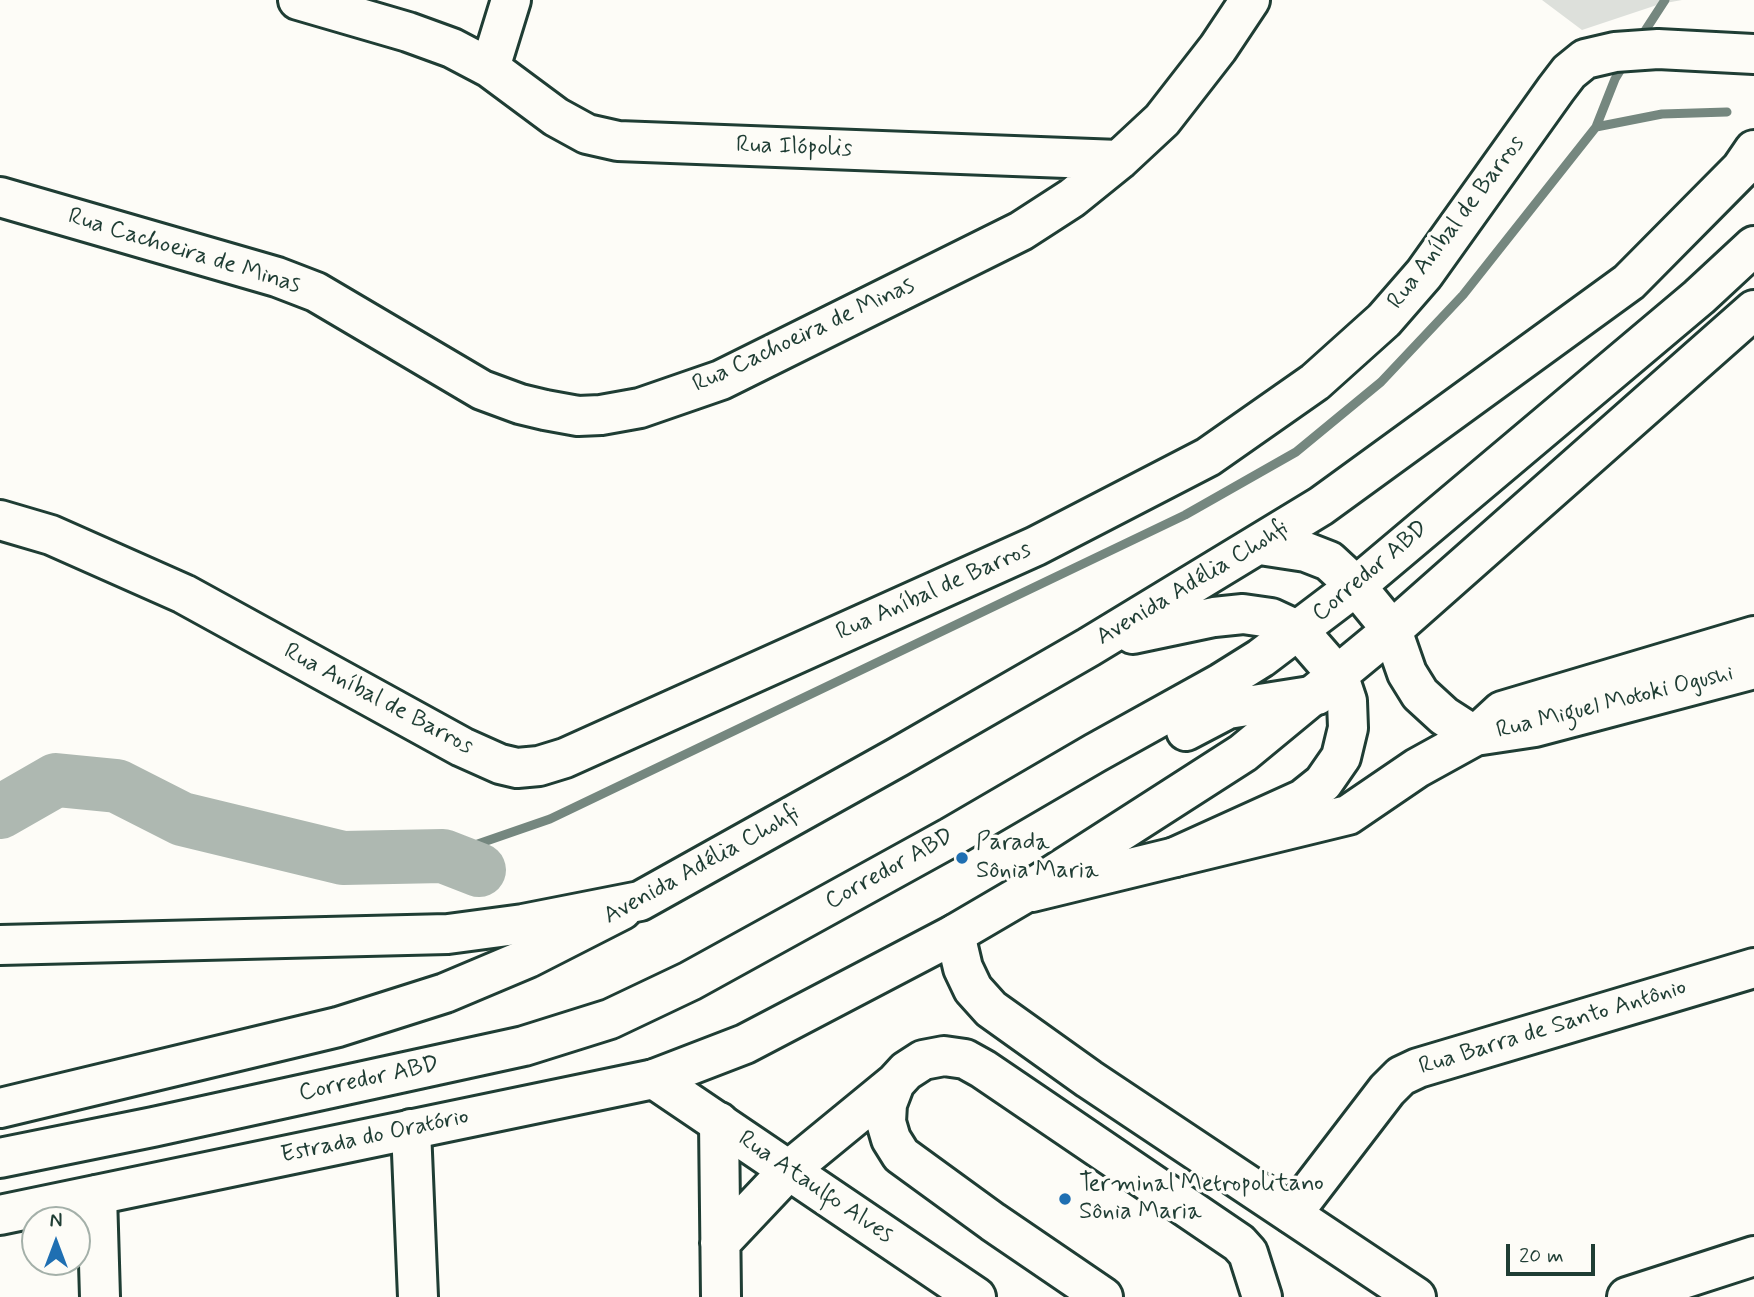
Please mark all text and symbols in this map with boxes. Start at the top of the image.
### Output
street label: Rua Aníbal de Barros [1382,130,1532,316]
street label: Rua Ilópolis [735,132,853,164]
street label: Rua Cachoeira de Minas [64,203,304,301]
street label: Rua Cachoeira de Minas [688,272,920,400]
street label: Avenida Adélia Chohfi [1092,515,1294,653]
street label: Corredor ABD [1307,515,1435,629]
street label: Rua Aníbal de Barros [832,536,1036,648]
street label: Rua Aníbal de Barros [278,638,478,762]
street label: Rua Miguel Motoki Ogushi [1494,660,1736,746]
street label: Avenida Adélia Chohfi [599,800,805,932]
street label: Corredor ABD [821,823,959,917]
place label: Parada Sônia Maria [976,830,1099,886]
marker: Parada Sônia Maria [954,850,970,866]
street label: Rua Barra de Santo Antônio [1416,974,1690,1082]
street label: Corredor ABD [296,1051,442,1109]
street label: Estrada do Oratório [278,1103,472,1171]
street label: Rua Ataulfo Alves [732,1125,898,1251]
place label: Terminal Metropolitano Sônia Maria [1079,1171,1324,1227]
marker: Terminal Metropolitano Sônia Maria [1057,1191,1073,1207]
north arrow [21,1206,91,1276]
text: N [50,1209,62,1234]
scale bar [1509,1230,1598,1274]
text: 20 m [1519,1242,1564,1270]

